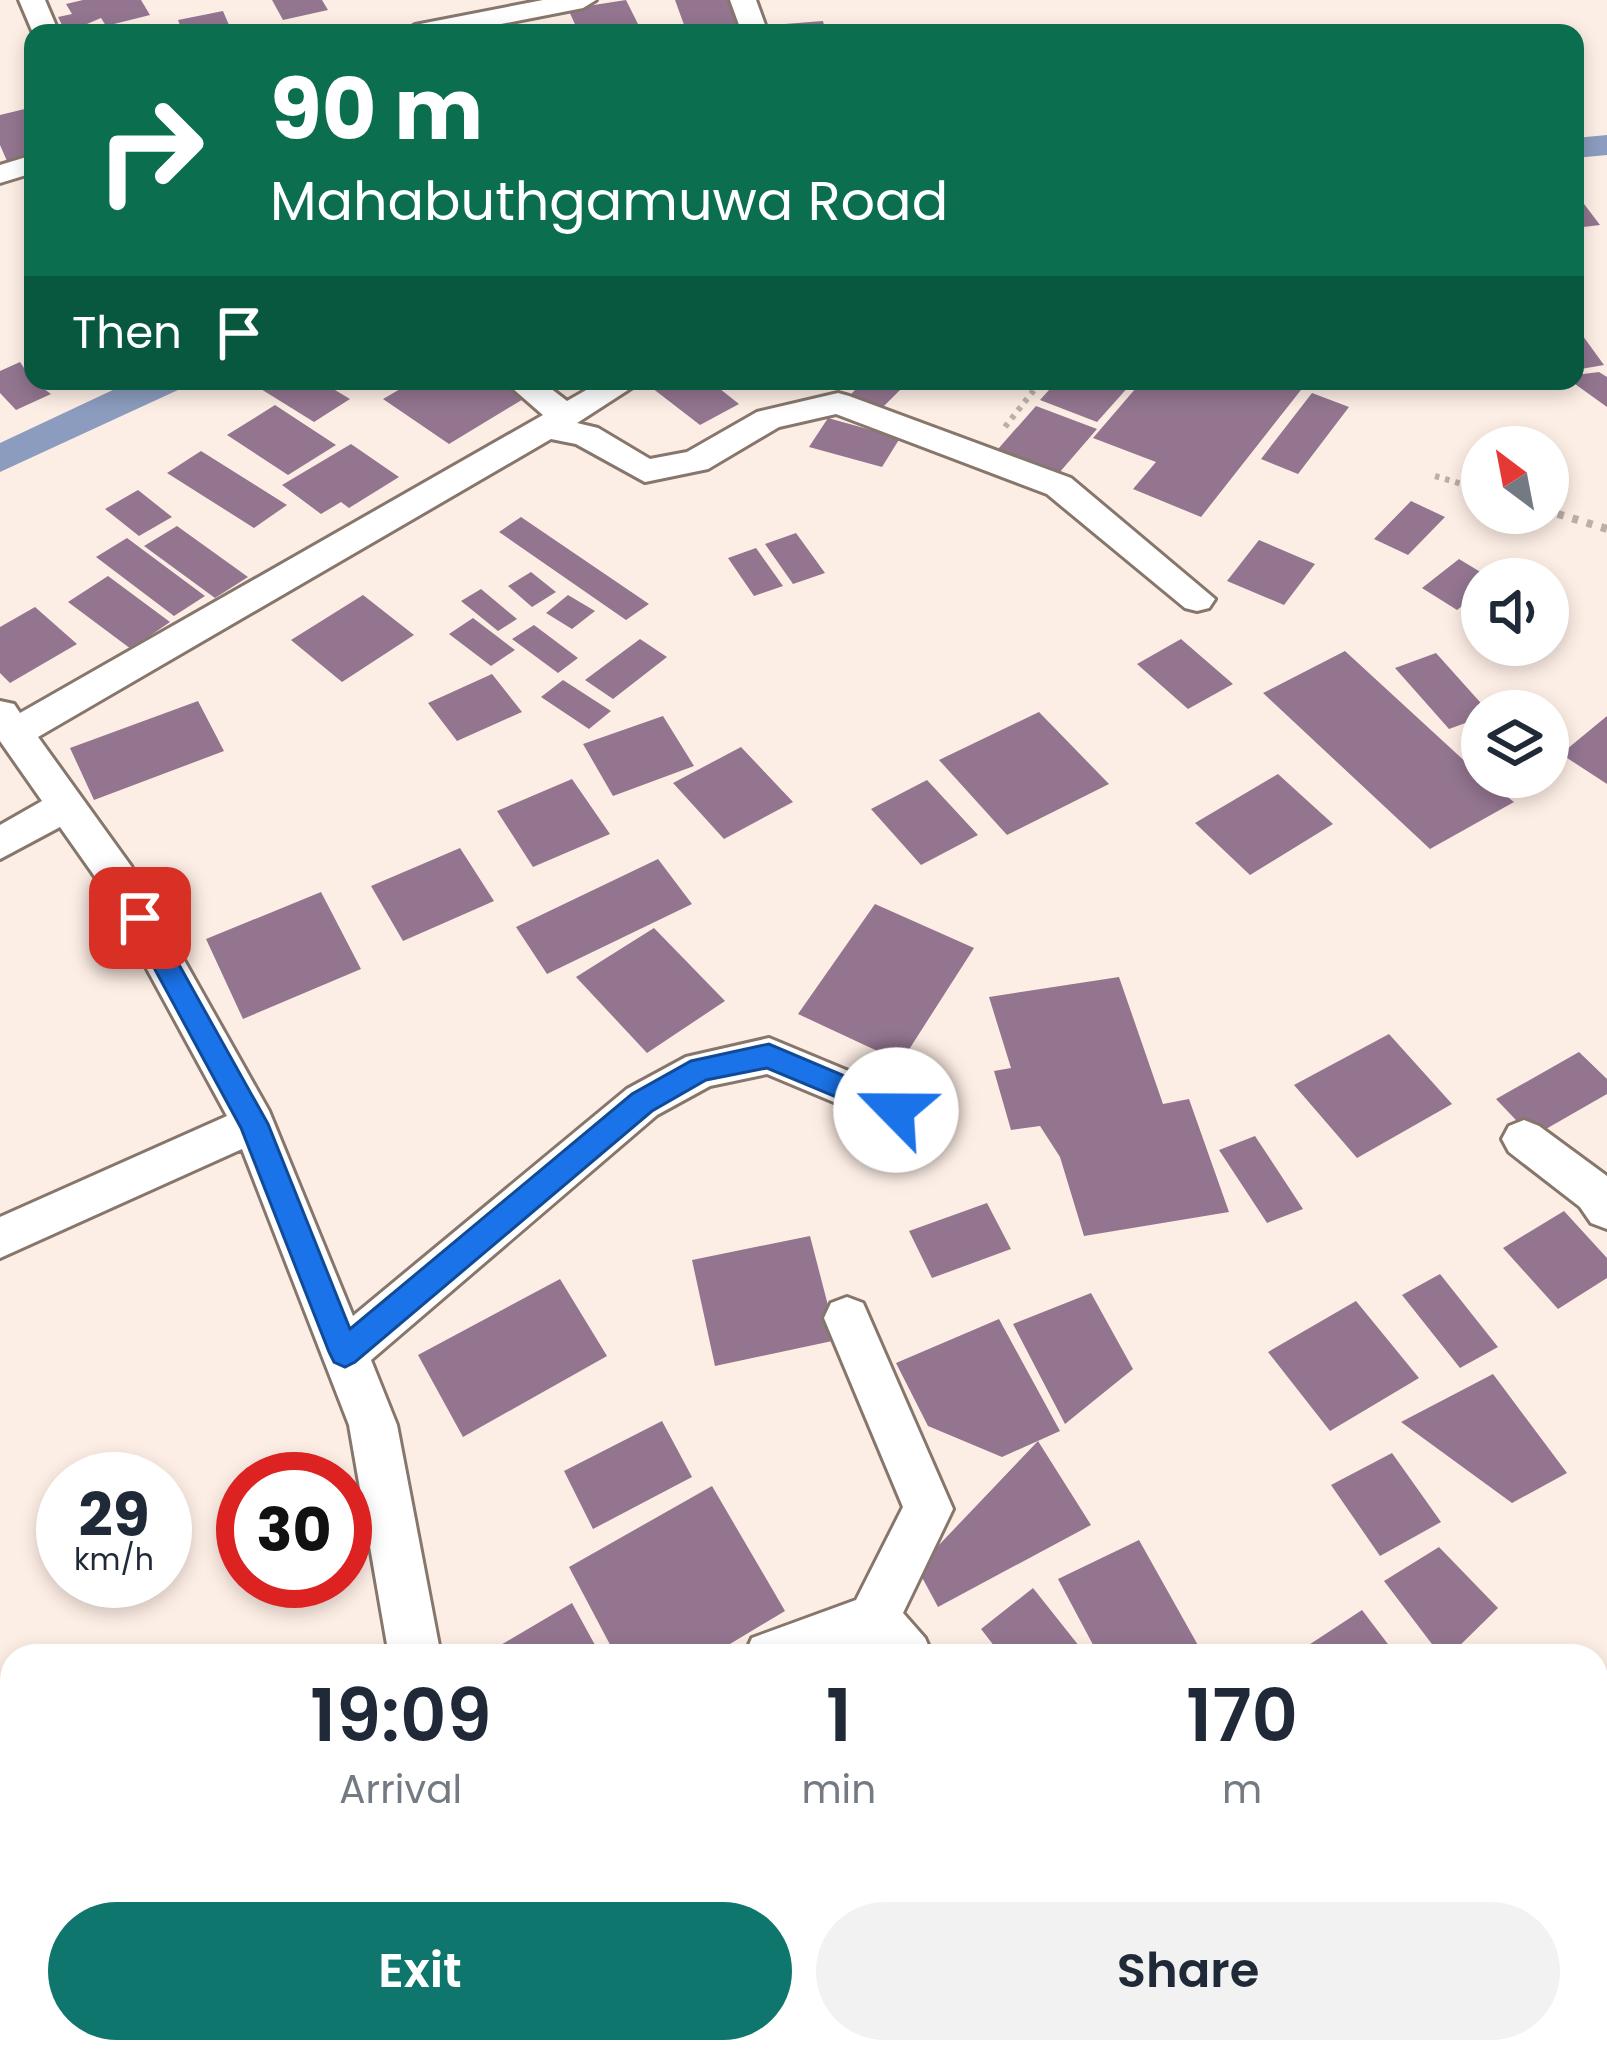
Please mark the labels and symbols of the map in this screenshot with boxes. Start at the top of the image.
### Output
north arrow [1461,426,1569,534]
pin [89,867,191,969]
position arrow [833,1047,959,1173]
speed limit sign: 30 [216,1452,372,1608]

